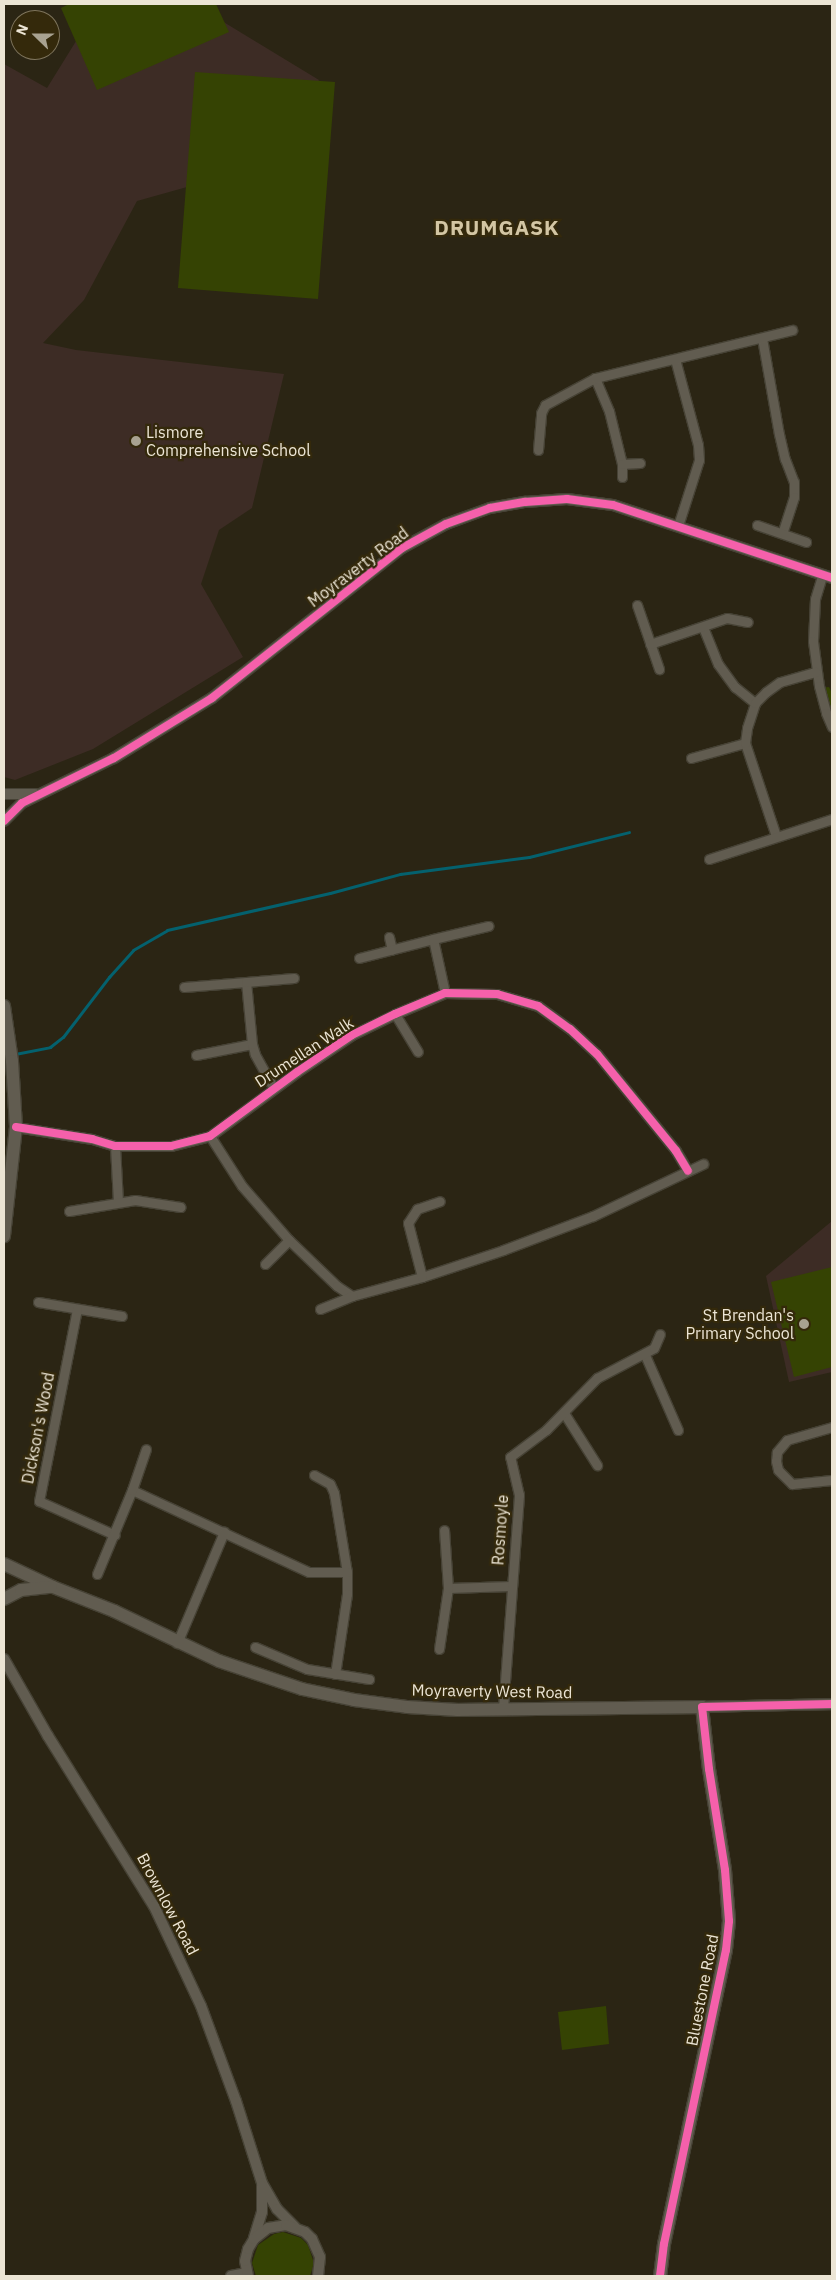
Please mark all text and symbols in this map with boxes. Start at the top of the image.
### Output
north arrow [10,10,60,60]
text: N [12,22,32,38]
district label: DRUMGASK [433,214,561,240]
place label: Lismore Comprehensive School [146,422,310,460]
marker: Lismore Comprehensive School [130,435,142,447]
street label: Moyraverty Road [304,523,412,611]
street label: Drumellan Walk [251,1013,357,1091]
place label: St Brendan's Primary School [686,1305,794,1343]
marker: St Brendan's Primary School [798,1318,810,1330]
street label: Dickson's Wood [18,1371,58,1485]
street label: Rosmoyle [488,1494,512,1566]
street label: Moyraverty West Road [412,1680,572,1702]
street label: Brownlow Road [133,1850,203,1958]
street label: Bluestone Road [682,1933,722,2047]

